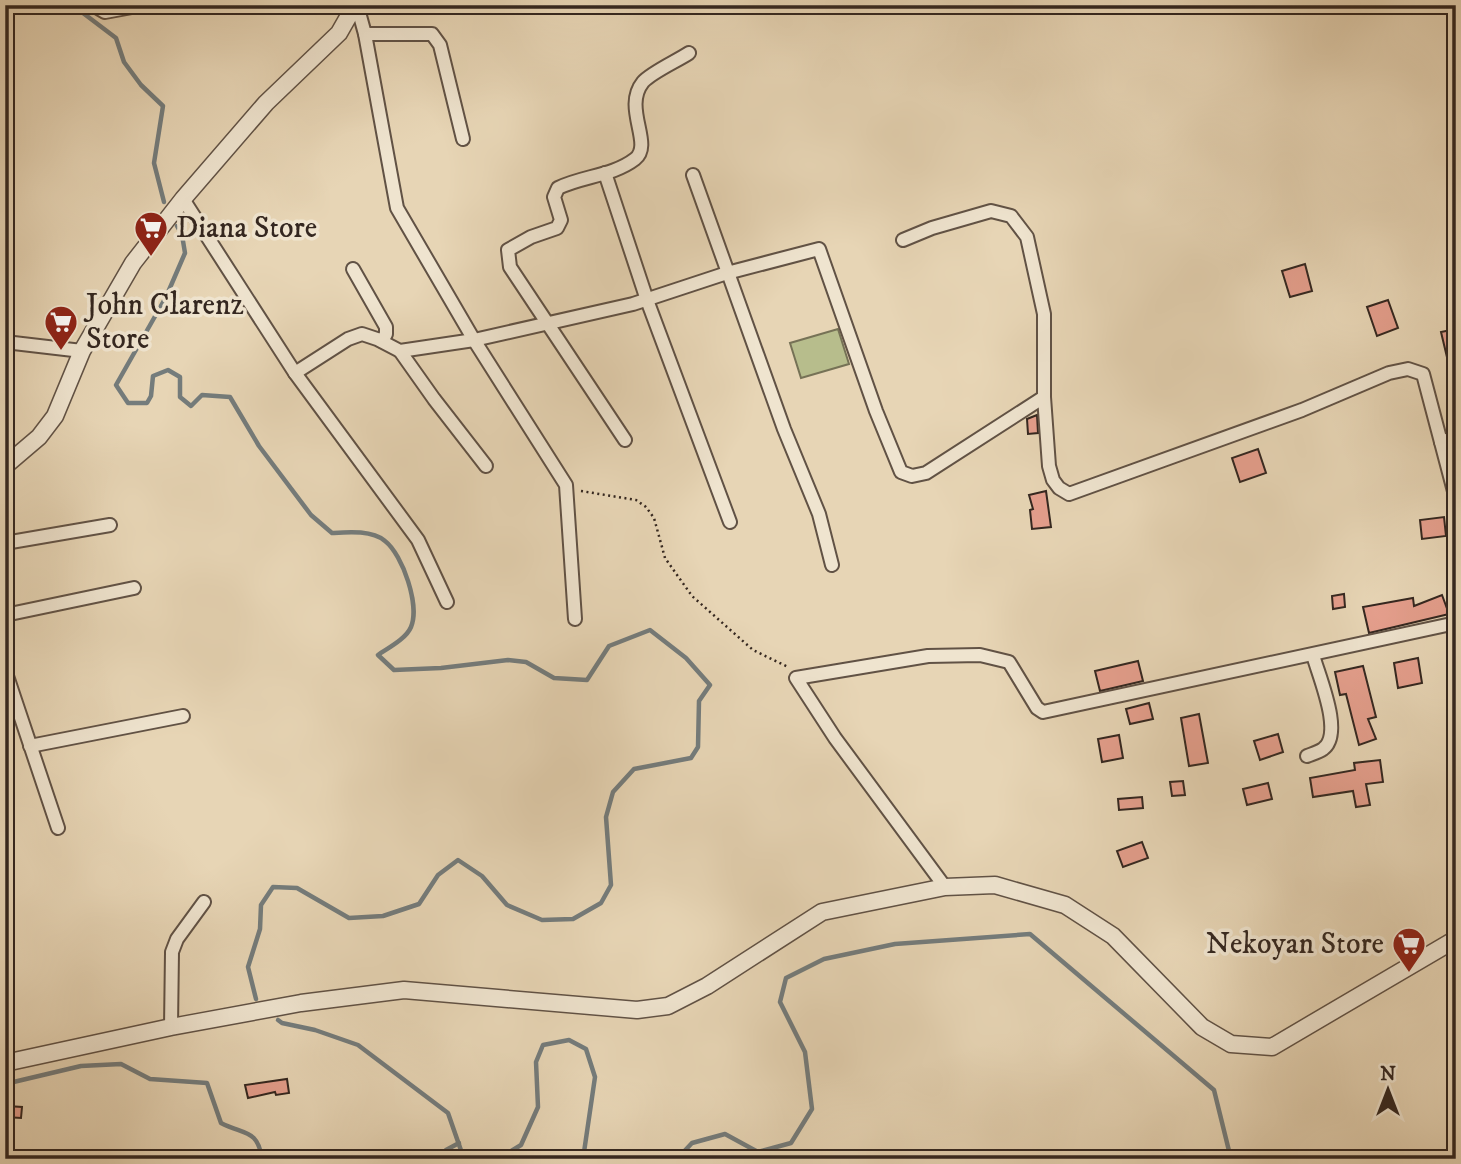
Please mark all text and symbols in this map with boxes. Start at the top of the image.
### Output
supermarket icon: Diana Store [132,209,170,258]
place label: Diana Store [176,210,317,247]
place label: John Clarenz Store [83,287,244,358]
supermarket icon: John Clarenz Store [42,303,80,352]
supermarket icon: Nekoyan Store [1390,925,1428,974]
place label: Nekoyan Store [1206,926,1384,963]
north arrow [1352,1056,1422,1126]
text: N [1380,1063,1396,1086]

